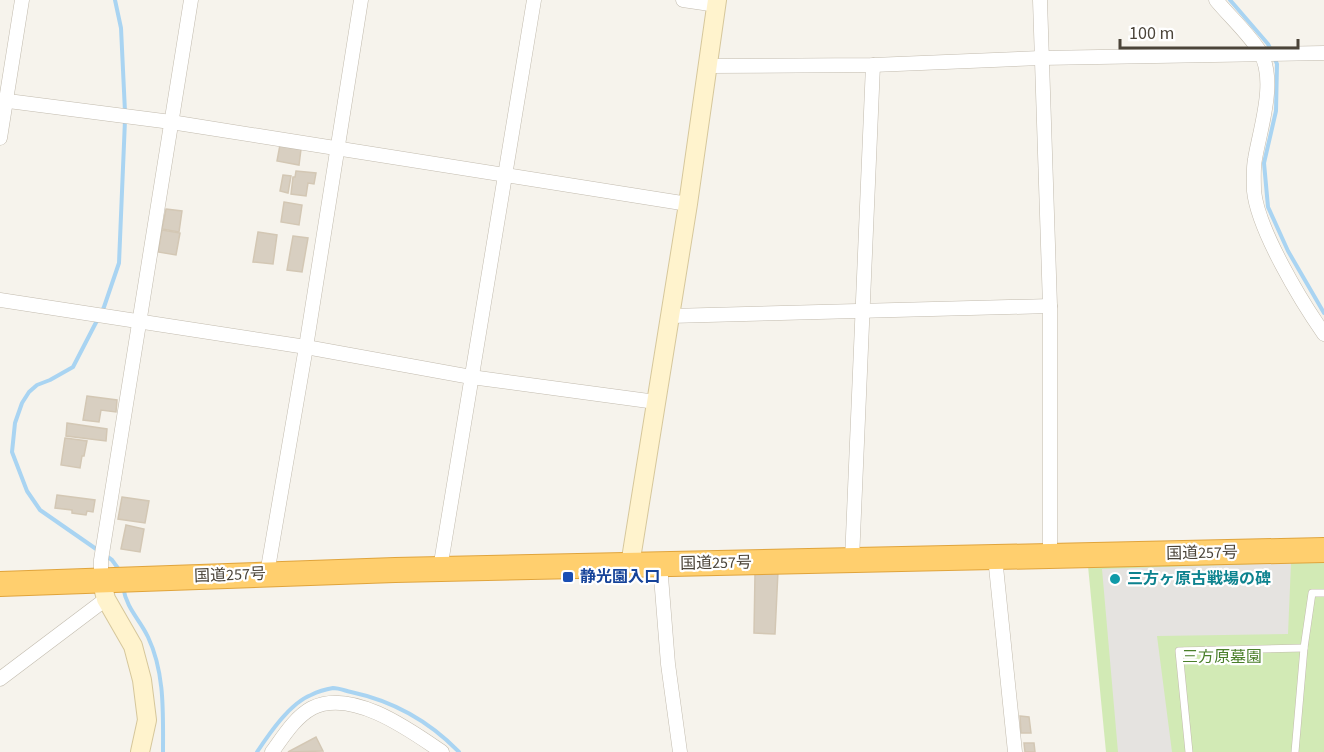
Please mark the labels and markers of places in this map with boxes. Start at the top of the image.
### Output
place label: 静光園入口 [580,566,660,588]
place label: 三方ヶ原古戦場の碑 [1127,568,1271,590]
marker: 静光園入口 [561,570,575,584]
marker: 三方ヶ原古戦場の碑 [1108,572,1122,586]

